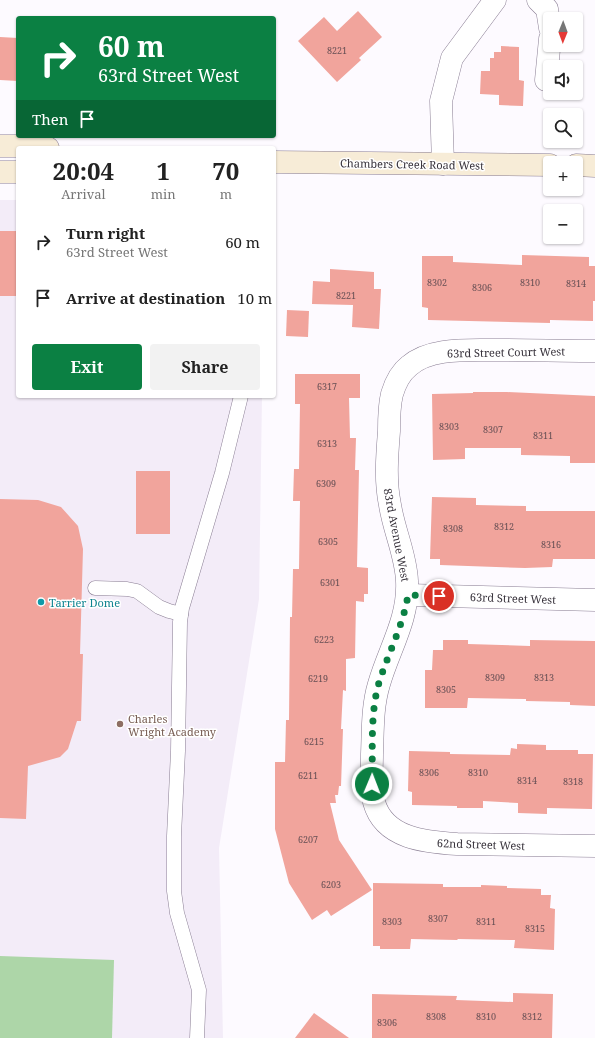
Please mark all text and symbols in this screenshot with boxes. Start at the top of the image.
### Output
north arrow [543,12,583,52]
map controls [543,12,583,244]
text: 60 m [98,27,165,65]
icon: right [32,32,84,84]
house number: 8221 [327,44,347,57]
button: sound [543,60,583,100]
text: 63rd Street West [98,63,239,87]
icon: arrive [76,108,98,130]
button: search [543,108,583,148]
text: Then [32,109,68,129]
text: 20:04 [53,154,114,187]
text: 1 [156,154,170,187]
text: 70 [212,154,239,187]
street label: Chambers Creek Road West [340,155,484,173]
button: + [543,156,583,196]
text: Arrival [61,185,106,203]
text: min [151,185,176,203]
text: m [220,185,232,203]
button: − [543,204,583,244]
text: Turn right [66,223,145,243]
icon: right [32,231,54,253]
text: 60 m [225,232,260,252]
text: 63rd Street West [66,243,168,261]
house number: 8302 [427,276,447,289]
house number: 8310 [520,276,540,289]
house number: 8314 [566,277,586,290]
house number: 8306 [472,281,492,294]
icon: arrive [32,287,54,309]
text: Arrive at destination [66,288,225,308]
text: 10 m [237,288,272,308]
house number: 8221 [336,289,356,302]
street label: 63rd Street Court West [447,343,565,361]
button: Exit [32,344,142,390]
button: Share [150,344,260,390]
house number: 6317 [317,380,337,393]
house number: 8303 [439,420,459,433]
house number: 8307 [483,423,503,436]
house number: 8311 [533,429,553,442]
house number: 6313 [317,437,337,450]
house number: 6309 [316,477,336,490]
street label: 83rd Avenue West [381,487,413,583]
house number: 8312 [494,520,514,533]
house number: 8308 [443,522,463,535]
house number: 6305 [318,535,338,548]
house number: 8316 [541,538,561,551]
house number: 6301 [320,576,340,589]
pin [422,579,456,613]
icon: arrive [428,585,450,607]
street label: 63rd Street West [470,589,556,607]
place label: Tarrier Dome [49,595,120,610]
marker: Tarrier Dome [36,597,46,607]
house number: 6223 [314,633,334,646]
house number: 8309 [485,671,505,684]
house number: 8313 [534,671,554,684]
house number: 6219 [308,672,328,685]
house number: 8305 [436,683,456,696]
place label: Charles Wright Academy [128,711,217,739]
marker: Charles Wright Academy [115,719,125,729]
house number: 6215 [304,735,324,748]
position arrow [351,763,393,805]
house number: 8306 [419,766,439,779]
house number: 8310 [468,766,488,779]
house number: 6211 [298,769,318,782]
house number: 8314 [517,774,537,787]
house number: 8318 [563,775,583,788]
house number: 6207 [298,833,318,846]
street label: 62nd Street West [437,835,525,853]
house number: 6203 [321,878,341,891]
house number: 8307 [428,912,448,925]
house number: 8303 [382,915,402,928]
house number: 8311 [476,915,496,928]
house number: 8315 [525,922,545,935]
house number: 8308 [426,1010,446,1023]
house number: 8310 [476,1010,496,1023]
house number: 8312 [522,1010,542,1023]
house number: 8306 [377,1016,397,1029]

